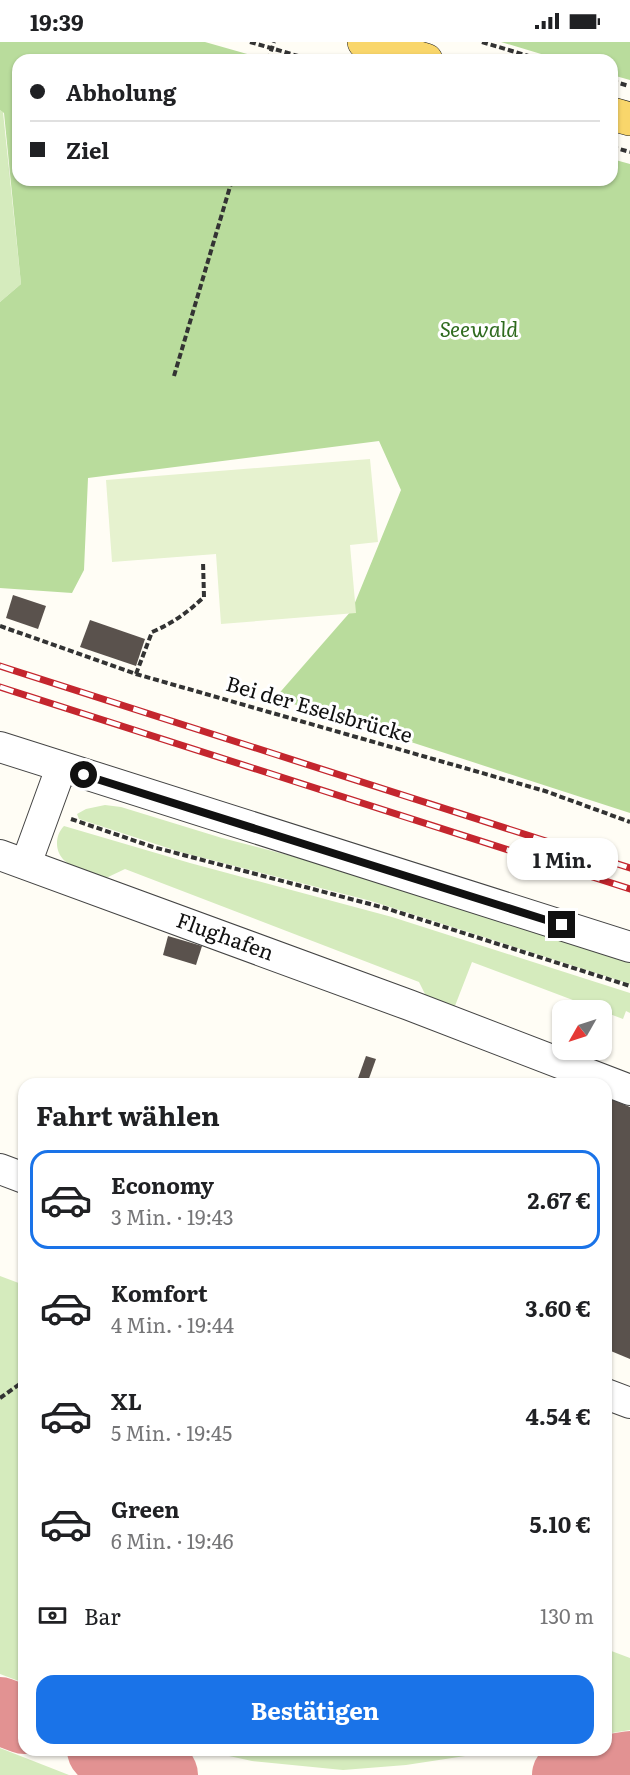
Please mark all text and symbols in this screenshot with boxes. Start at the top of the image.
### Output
text: 19:39 [30,5,84,38]
text: Abholung [66,75,176,108]
text: Ziel [66,133,109,166]
park label: Seewald [440,312,518,343]
street label: Bei der Eselsbrücke [223,666,417,749]
route start [70,761,97,788]
callout: 1 Min. [506,838,618,880]
text: 1 Min. [533,844,592,874]
street label: Flughafen [173,903,279,967]
route end [548,911,575,938]
north arrow [552,1000,612,1060]
map controls [552,1000,612,1060]
text: Fahrt wählen [36,1094,220,1134]
text: Economy [111,1168,214,1201]
icon: car [39,1173,93,1227]
text: 2.67 € [528,1183,591,1216]
text: 3 Min. · 19:43 [111,1201,234,1231]
text: Komfort [111,1276,208,1309]
icon: car [39,1281,93,1335]
text: 3.60 € [525,1291,591,1324]
text: 4 Min. · 19:44 [111,1309,234,1339]
text: XL [111,1384,142,1417]
icon: car [39,1389,93,1443]
text: 4.54 € [526,1399,591,1432]
text: 5 Min. · 19:45 [111,1417,232,1447]
text: Green [111,1492,180,1525]
icon: car [39,1497,93,1551]
text: 5.10 € [529,1507,591,1540]
text: 6 Min. · 19:46 [111,1525,233,1555]
icon: cash [36,1599,69,1632]
text: Bar [84,1599,121,1632]
text: 130 m [540,1600,594,1630]
button: Bestätigen [36,1675,594,1744]

